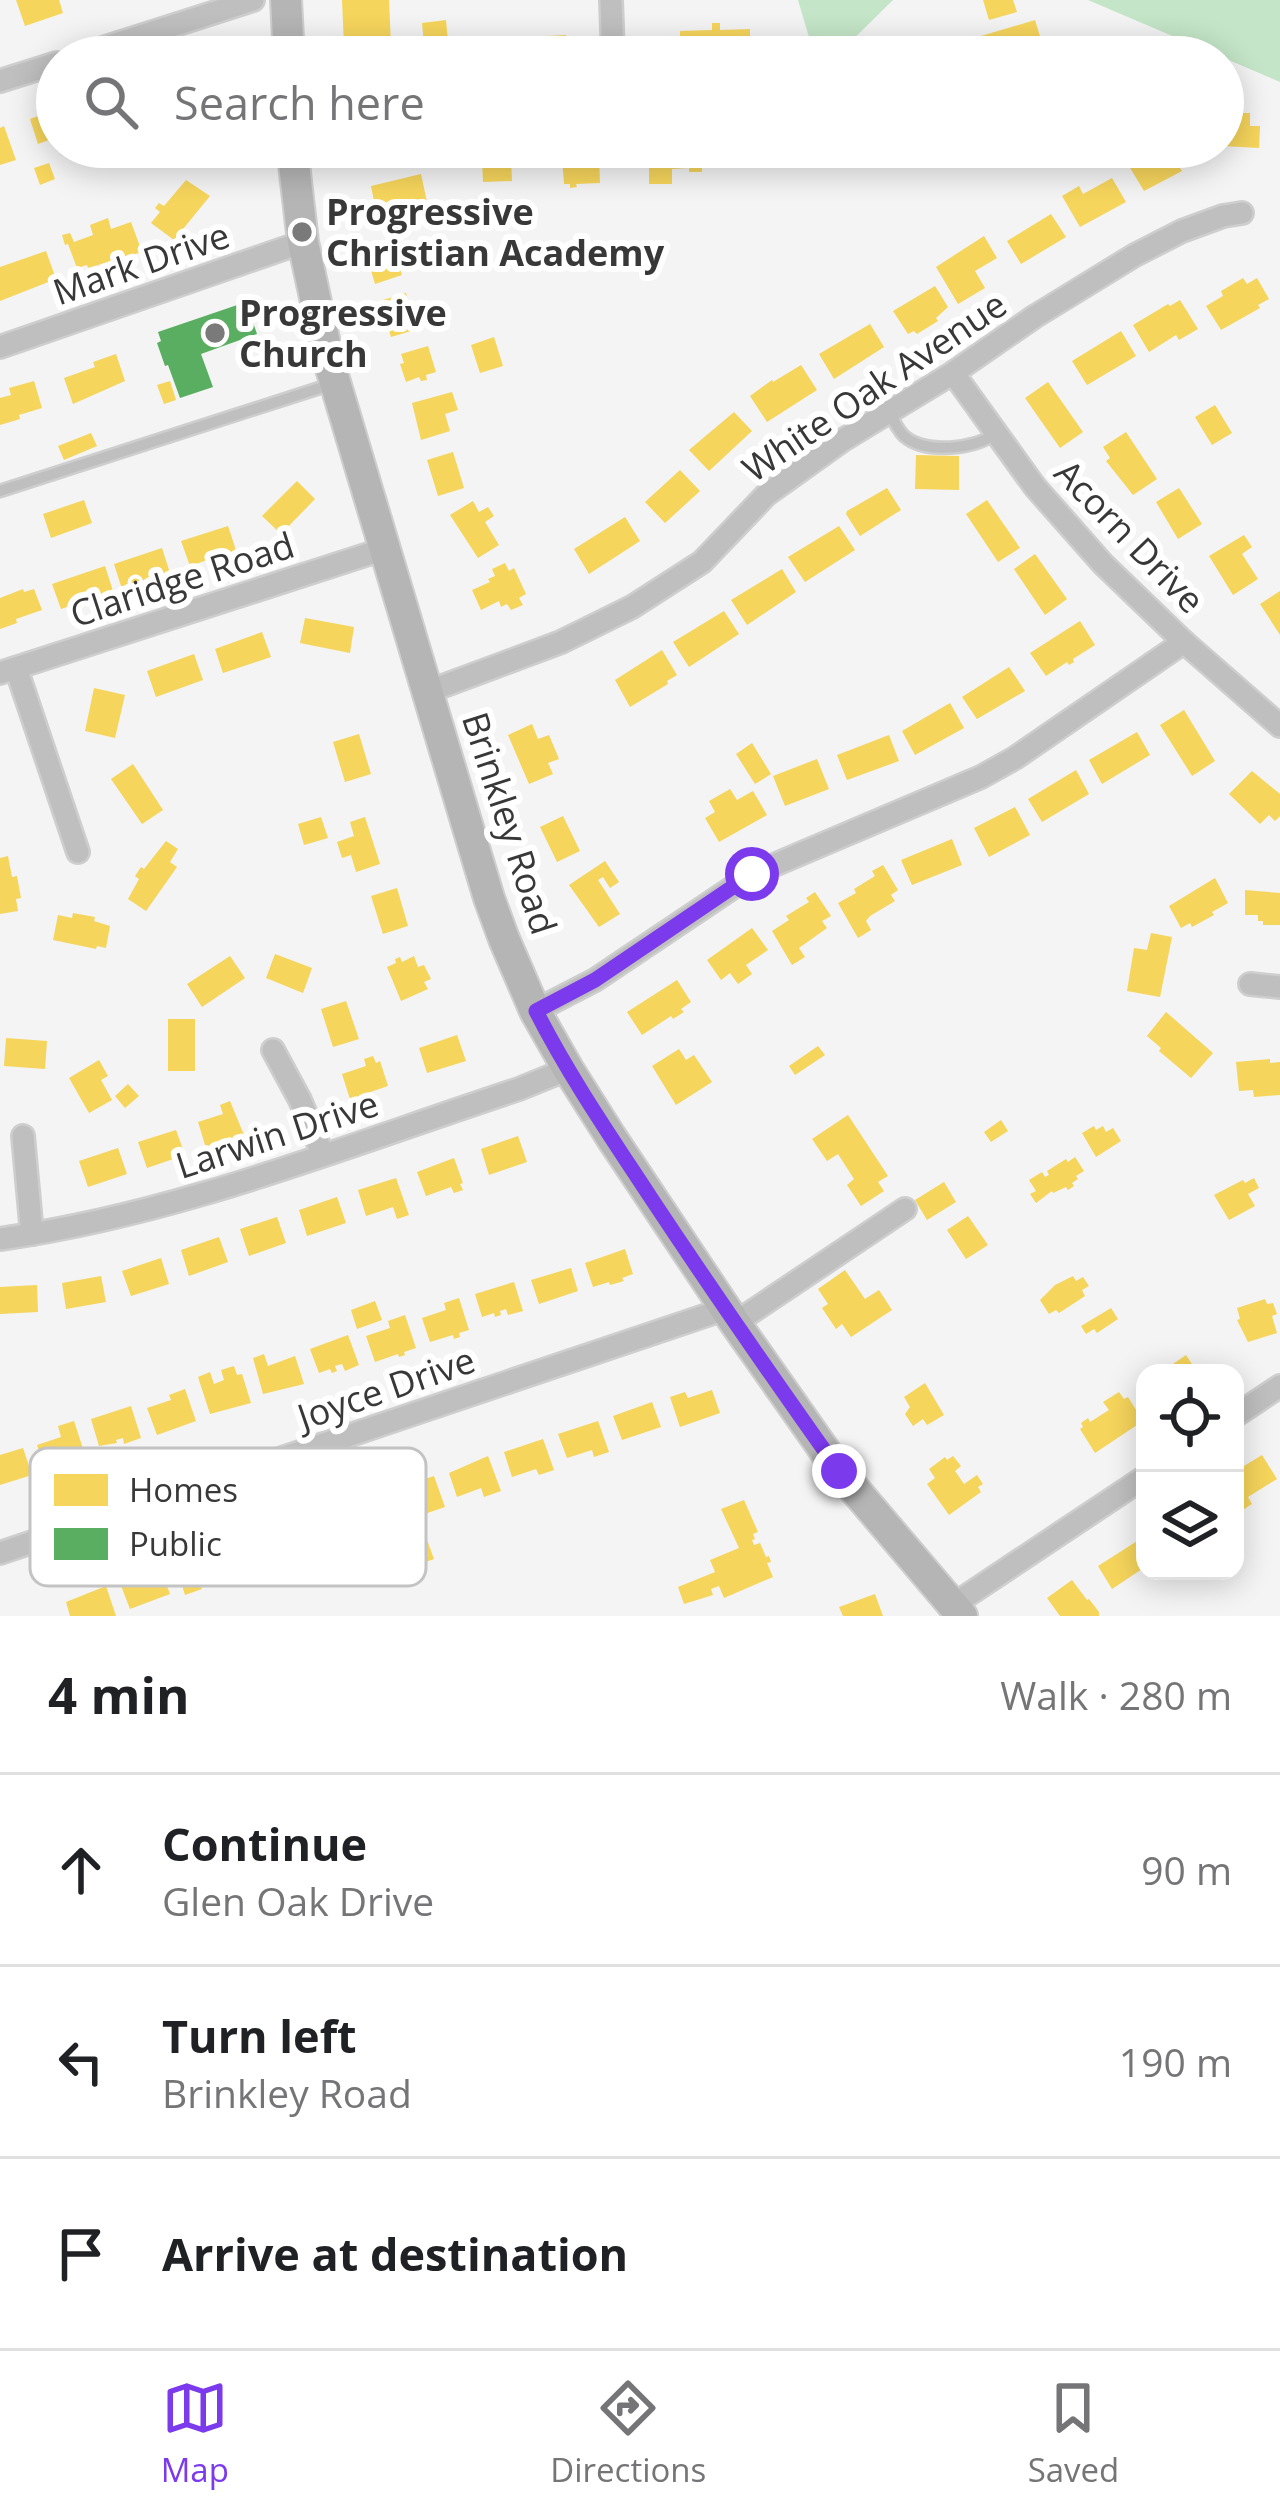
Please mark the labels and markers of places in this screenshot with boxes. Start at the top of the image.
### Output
place label: Progressive Christian Academy [326,187,665,277]
marker: Progressive Christian Academy [289,219,315,245]
place label: Progressive Church [239,288,447,378]
marker: Progressive Church [202,320,228,346]

